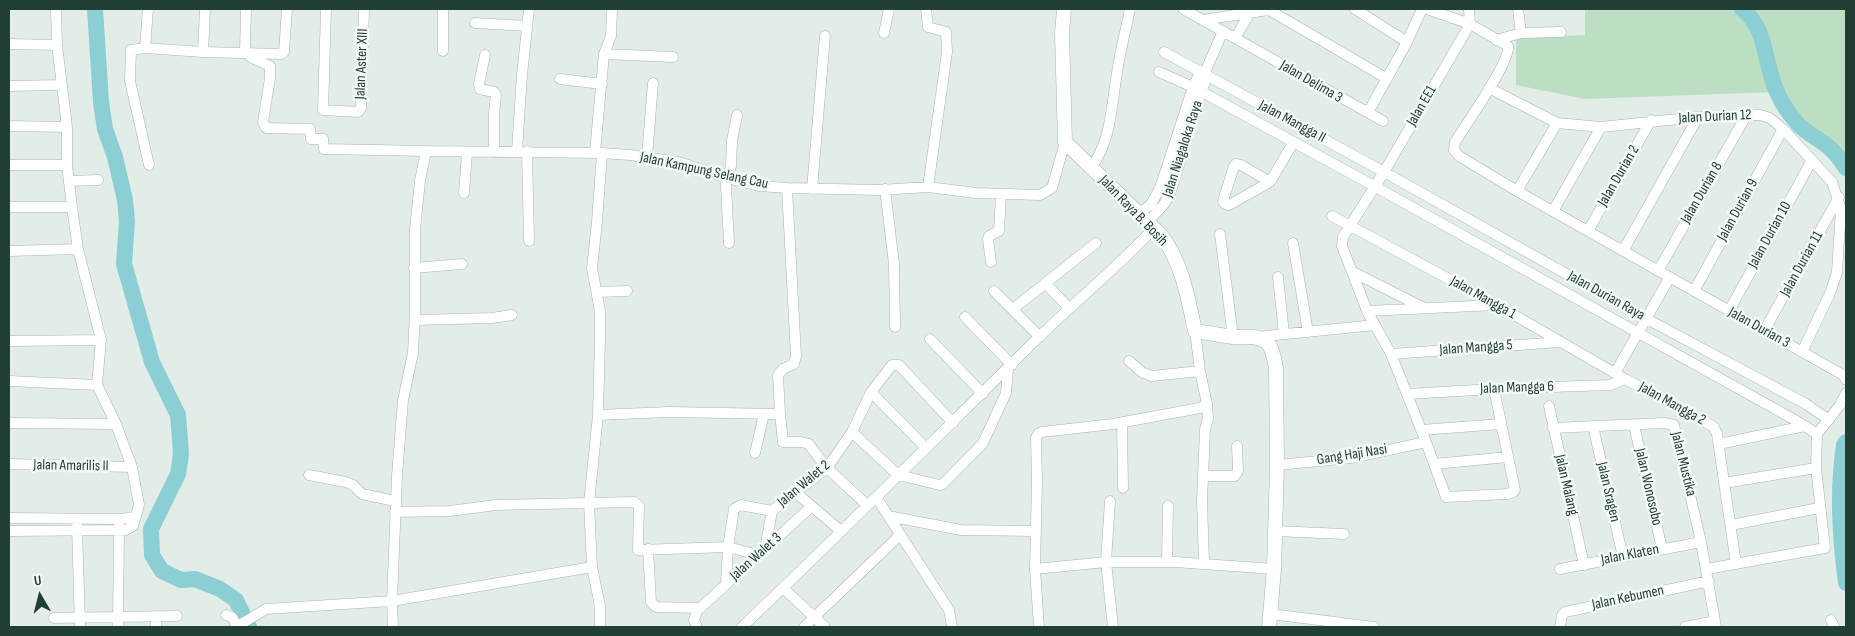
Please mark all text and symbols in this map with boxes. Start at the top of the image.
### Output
street label: Jalan Aster XIII [352,28,372,100]
street label: Jalan Delima 3 [1276,57,1346,107]
street label: Jalan EE1 [1403,83,1441,129]
street label: Jalan Mangga II [1255,97,1329,147]
street label: Jalan Niagaloka Raya [1159,98,1207,200]
street label: Jalan Durian 12 [1678,106,1752,128]
street label: Jalan Durian 2 [1594,142,1644,210]
street label: Jalan Kampung Selang Cau [638,149,770,193]
street label: Jalan Durian 8 [1677,159,1727,227]
street label: Jalan Raya B. Bosih [1095,172,1171,250]
street label: Jalan Durian 9 [1714,176,1762,244]
street label: Jalan Durian 10 [1744,199,1796,271]
street label: Jalan Durian 11 [1777,228,1827,300]
street label: Jalan Durian Raya [1564,267,1648,325]
street label: Jalan Mangga 1 [1447,273,1519,323]
street label: Jalan Durian 3 [1725,304,1793,352]
street label: Jalan Mangga 5 [1439,336,1513,360]
street label: Jalan Mangga 6 [1480,378,1554,398]
street label: Jalan Mangga 2 [1636,378,1708,430]
street label: Jalan Mustika [1666,430,1700,498]
street label: Gang Haji Nasi [1316,441,1388,469]
street label: Jalan Wonosobo [1630,447,1666,527]
street label: Jalan Malang [1550,453,1582,517]
street label: Jalan Amarilis II [33,456,109,476]
street label: Jalan Walet 2 [774,457,834,511]
street label: Jalan Sragen [1592,460,1624,524]
street label: Jalan Walet 3 [726,529,786,585]
street label: Jalan Klaten [1600,541,1660,569]
north arrow [15,571,65,621]
text: U [33,572,43,590]
street label: Jalan Kebumen [1590,582,1666,614]

